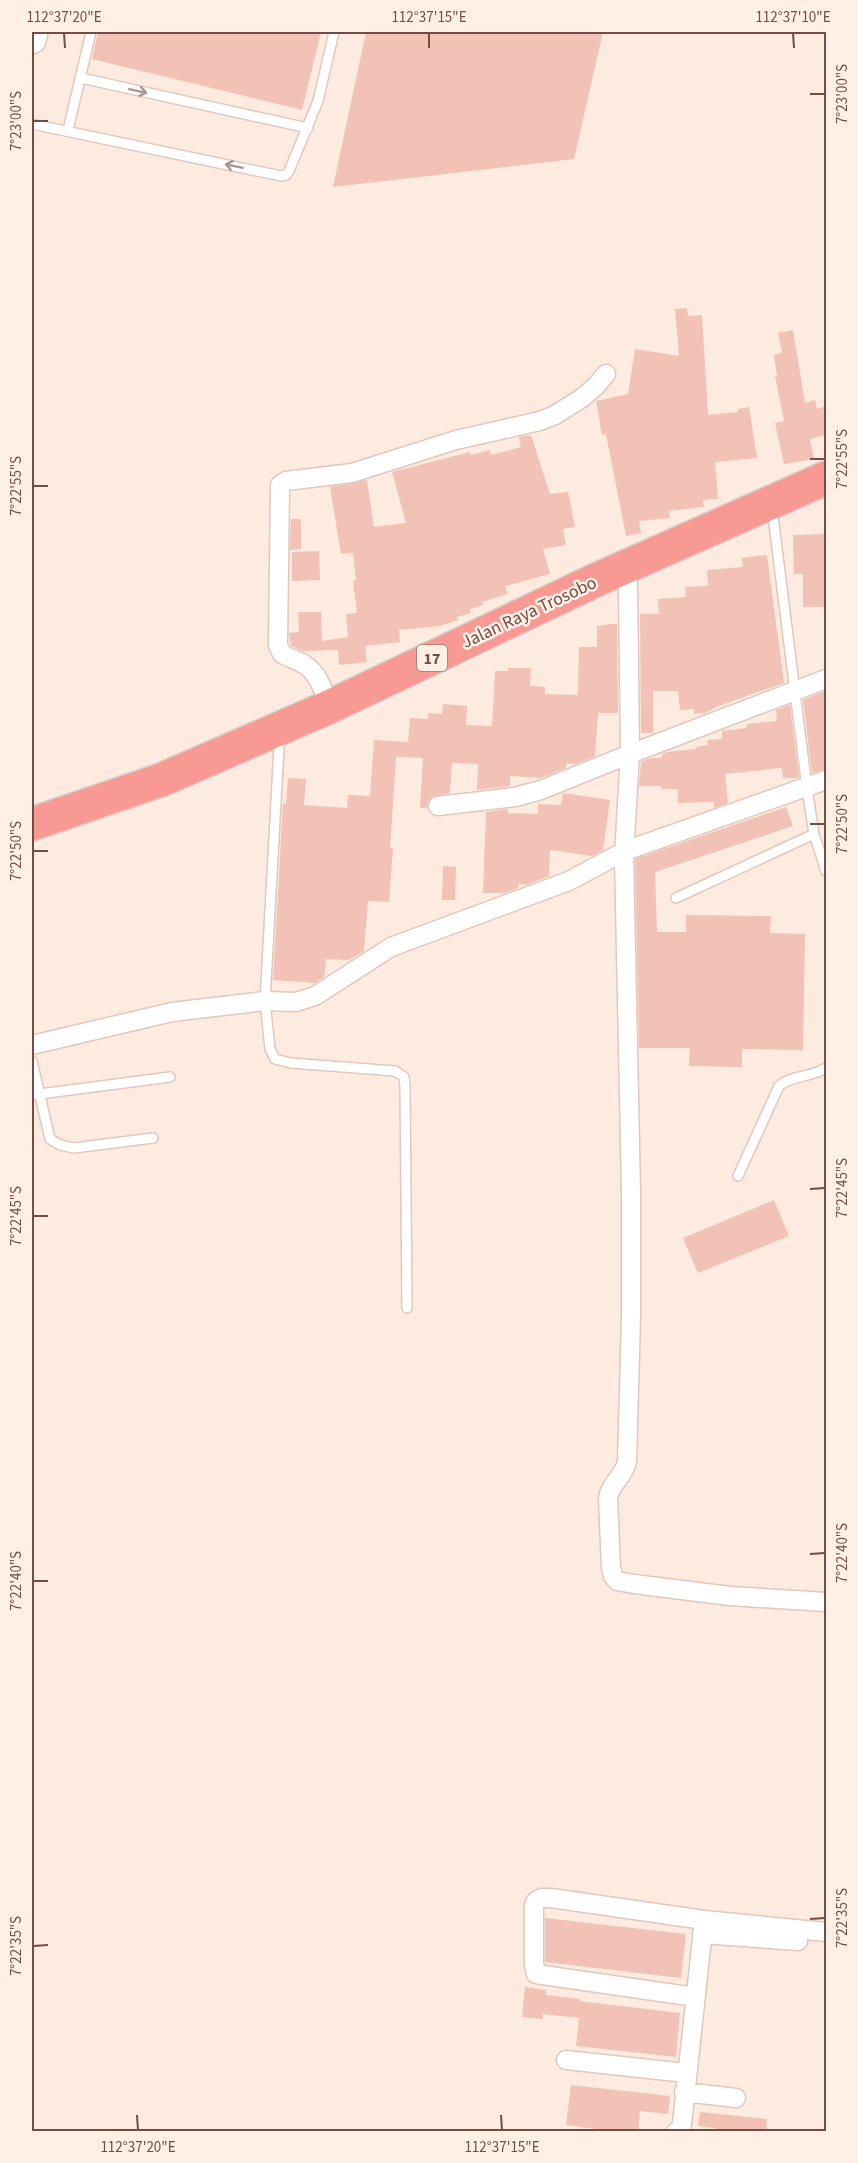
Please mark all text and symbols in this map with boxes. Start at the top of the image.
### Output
text: 112°37'20"E [26,7,102,28]
text: 112°37'15"E [391,7,467,28]
text: 112°37'10"E [755,7,831,28]
text: 7°23'00"S [832,64,853,124]
one-way arrow [129,85,148,97]
text: 7°23'00"S [6,91,27,151]
one-way arrow [225,160,244,171]
text: 7°22'55"S [832,429,853,489]
text: 7°22'55"S [6,456,27,516]
street label: Jalan Raya Trosobo [458,570,601,655]
road number: 17 [417,645,447,671]
text: 7°22'50"S [832,794,853,854]
text: 7°22'50"S [6,821,27,881]
text: 7°22'45"S [832,1158,853,1218]
text: 7°22'45"S [6,1186,27,1246]
text: 7°22'40"S [832,1523,853,1583]
text: 7°22'40"S [6,1551,27,1611]
text: 7°22'35"S [832,1888,853,1948]
text: 7°22'35"S [6,1916,27,1976]
text: 112°37'20"E [100,2137,176,2158]
text: 112°37'15"E [464,2137,540,2158]

